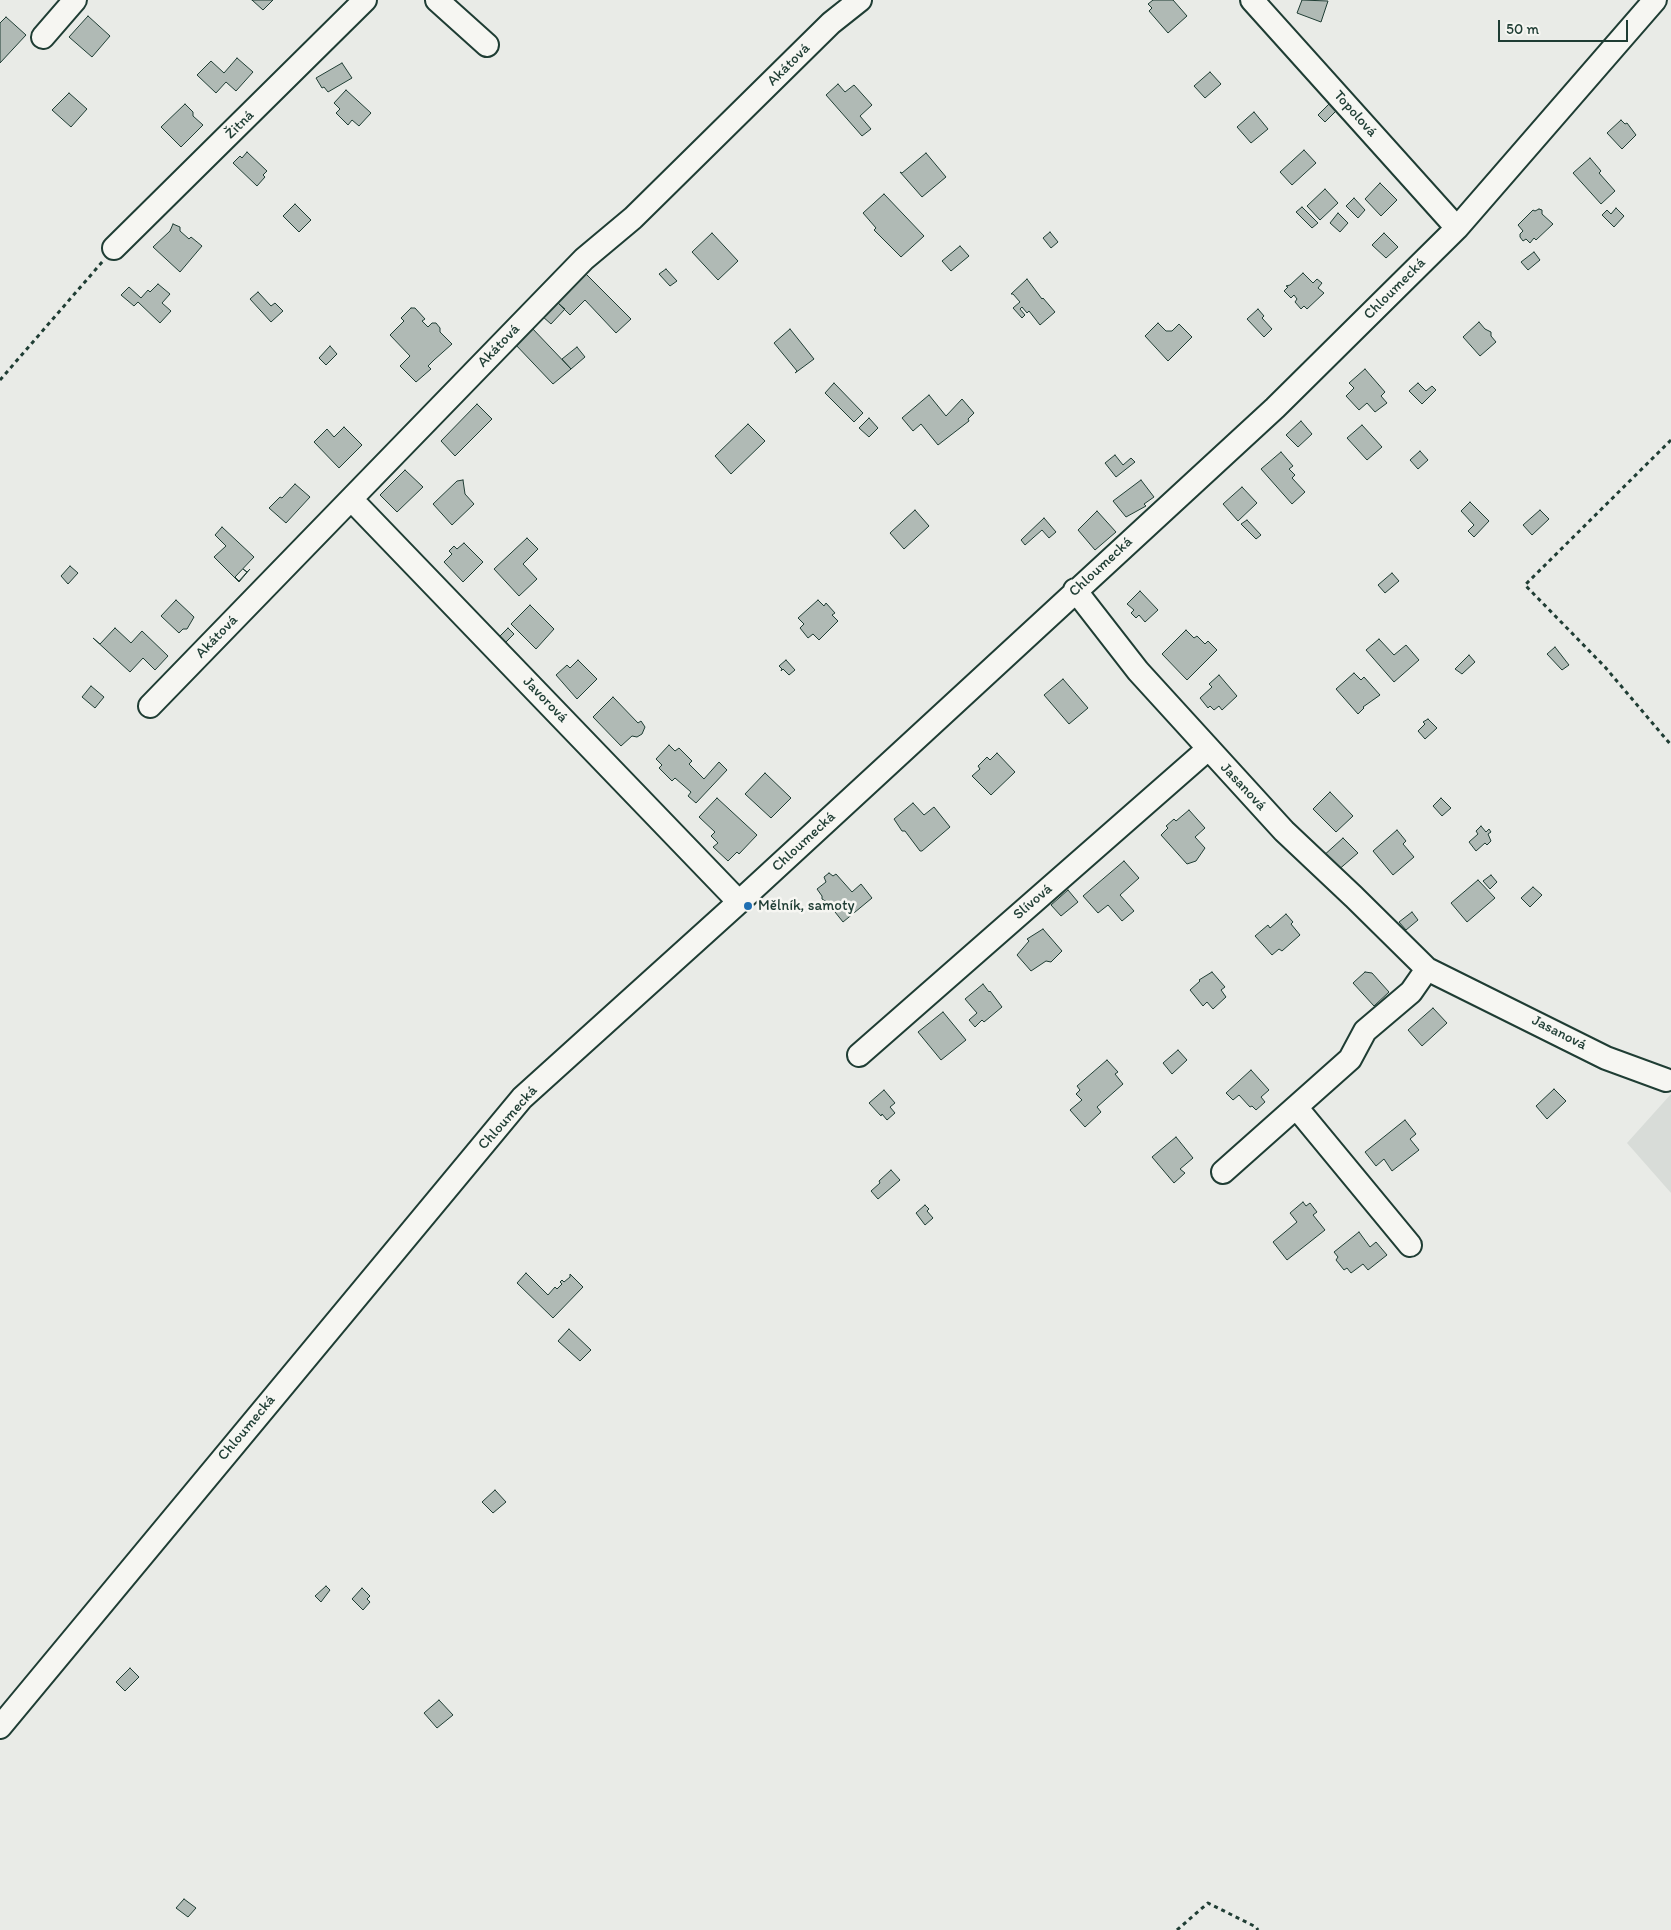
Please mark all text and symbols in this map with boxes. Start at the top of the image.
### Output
scale bar [1501,10,1631,42]
text: 50 m [1506,20,1539,38]
street label: Akátová [764,40,814,90]
street label: Topolová [1329,87,1381,141]
street label: Žitná [222,107,258,143]
street label: Chloumecká [1360,254,1430,324]
street label: Akátová [474,321,524,371]
street label: Chloumecká [1066,533,1136,601]
street label: Akátová [192,612,242,662]
street label: Javorová [519,673,571,727]
street label: Jasanová [1216,759,1270,815]
street label: Chloumecká [769,808,839,876]
street label: Slívová [1010,880,1056,924]
place label: Mělník, samoty [758,897,855,915]
marker: Mělník, samoty [742,900,754,912]
street label: Jasanová [1529,1012,1589,1054]
street label: Chloumecká [474,1082,542,1154]
street label: Chloumecká [214,1392,280,1464]

